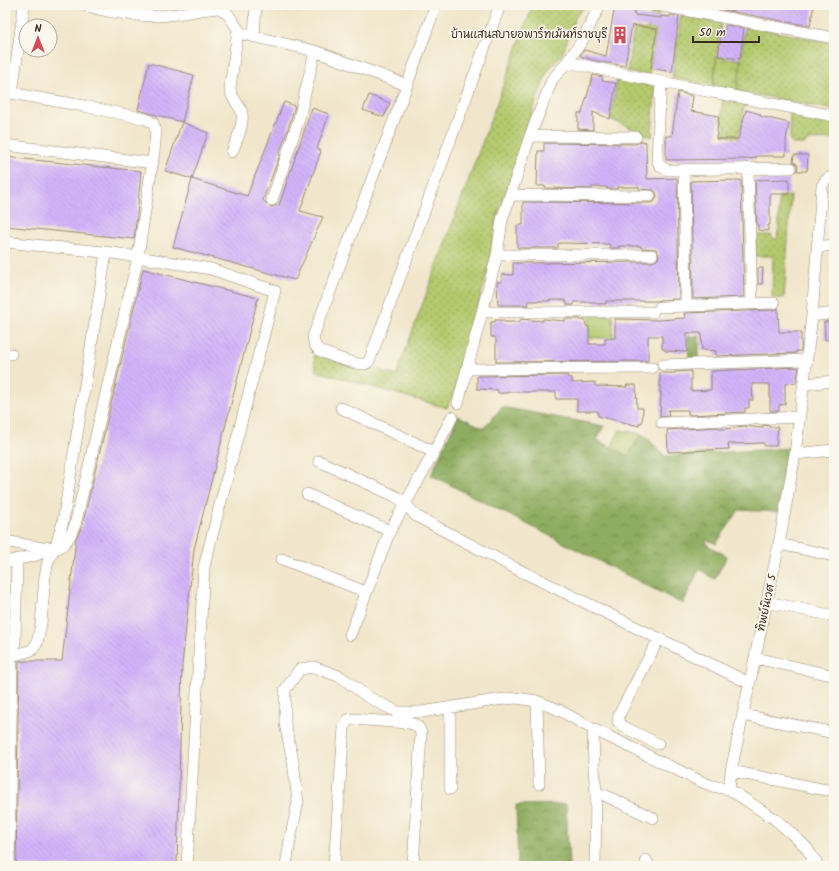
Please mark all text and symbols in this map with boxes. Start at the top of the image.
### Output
north arrow [18,18,58,58]
scale bar [693,18,759,44]
text: N [35,20,42,38]
text: 50 m [699,23,726,42]
building icon: บ้านแสนสบายอพาร์ทเม้นท์ราชบุรี [610,25,630,45]
place label: บ้านแสนสบายอพาร์ทเม้นท์ราชบุรี [451,26,607,44]
street label: ทิพย์นิเวศ 5 [752,572,782,633]

